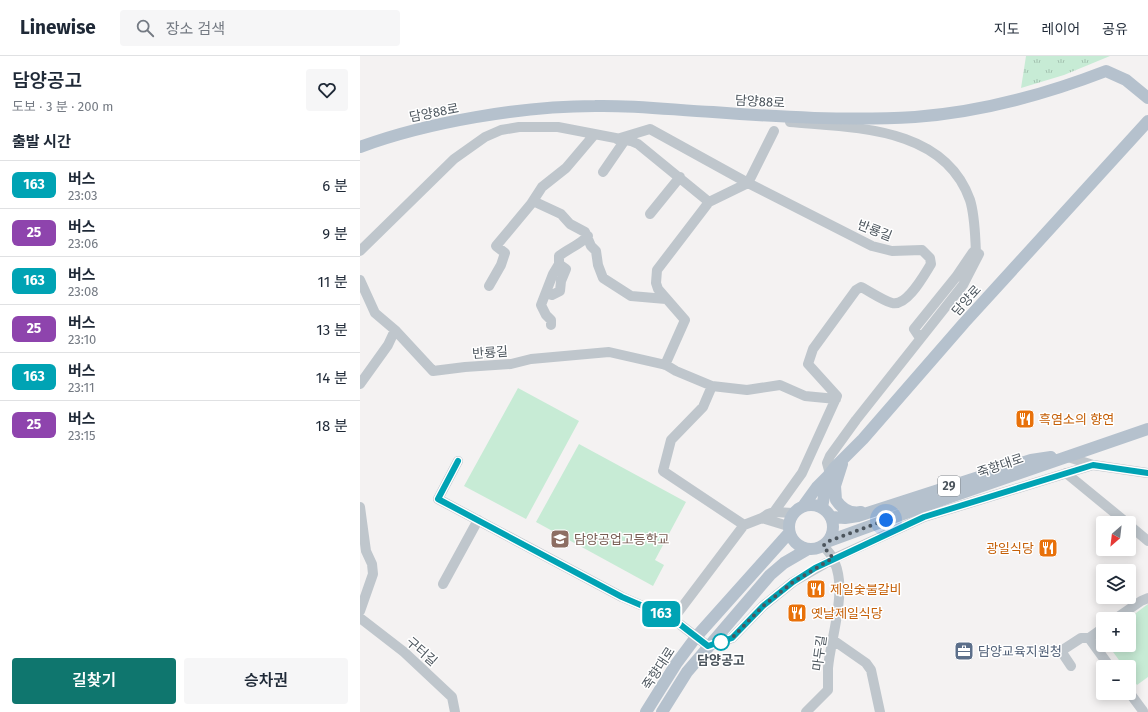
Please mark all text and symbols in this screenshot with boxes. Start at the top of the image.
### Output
search box [120,10,400,46]
text: Linewise [20,16,96,39]
icon: search [134,17,156,39]
text: 장소 검색 [166,20,225,38]
text: 지도 [994,21,1020,38]
text: 레이어 [1042,21,1080,38]
text: 공유 [1102,21,1128,38]
text: 담양공고 [12,69,82,92]
button: heart [306,69,348,111]
street label: 담양88로 [735,93,785,110]
text: 도보 · 3 분 · 200 m [12,99,113,114]
street label: 담양88로 [408,100,460,125]
text: 출발 시간 [12,133,71,151]
text: 버스 [68,170,96,188]
text: 163 [23,176,45,193]
text: 6 분 [322,177,348,195]
text: 23:03 [68,188,98,203]
street label: 반룡길 [855,217,894,244]
text: 버스 [68,218,96,236]
text: 25 [27,224,41,241]
text: 9 분 [322,225,348,243]
text: 23:06 [68,236,98,251]
text: 버스 [68,266,96,284]
text: 163 [23,272,45,289]
text: 11 분 [317,273,348,291]
street label: 담양로 [949,282,984,319]
text: 23:08 [68,284,98,299]
text: 버스 [68,314,96,332]
text: 25 [27,320,41,337]
text: 13 분 [316,321,348,339]
text: 23:10 [68,332,96,347]
street label: 반룡길 [472,344,508,361]
text: 버스 [68,362,96,380]
text: 163 [23,368,45,385]
text: 14 분 [316,369,348,387]
text: 23:11 [68,380,95,395]
restaurant icon: 흑염소의 향연 [1014,408,1036,430]
text: 버스 [68,410,96,428]
place label: 흑염소의 향연 [1039,412,1114,427]
text: 25 [27,416,41,433]
text: 18 분 [315,417,348,435]
text: 23:15 [68,428,96,443]
street label: 죽향대로 [975,451,1025,480]
road number: 29 [938,476,960,496]
your location [876,510,896,530]
north arrow [1096,516,1136,556]
map controls [1096,516,1136,700]
school or university icon: 담양공업고등학교 [549,528,571,550]
place label: 담양공업고등학교 [574,532,670,547]
restaurant icon: 광일식당 [1037,537,1059,559]
place label: 광일식당 [986,541,1034,556]
button: layers [1096,564,1136,604]
restaurant icon: 제일숯불갈비 [805,578,827,600]
place label: 제일숯불갈비 [830,582,902,597]
line badge: 163 [638,601,684,627]
restaurant icon: 옛날제일식당 [786,602,808,624]
text: 163 [650,605,672,622]
place label: 옛날제일식당 [811,606,883,621]
button: + [1096,612,1136,652]
marker: 담양공고 [712,633,730,651]
street label: 구터길 [403,634,440,669]
street label: 마두길 [810,634,829,672]
office icon: 담양교육지원청 [953,640,975,662]
street label: 죽향대로 [639,644,678,692]
place label: 담양교육지원청 [978,644,1062,659]
place label: 담양공고 [697,653,745,668]
button: 길찾기 [12,658,176,704]
button: 승차권 [184,658,348,704]
button: − [1096,660,1136,700]

